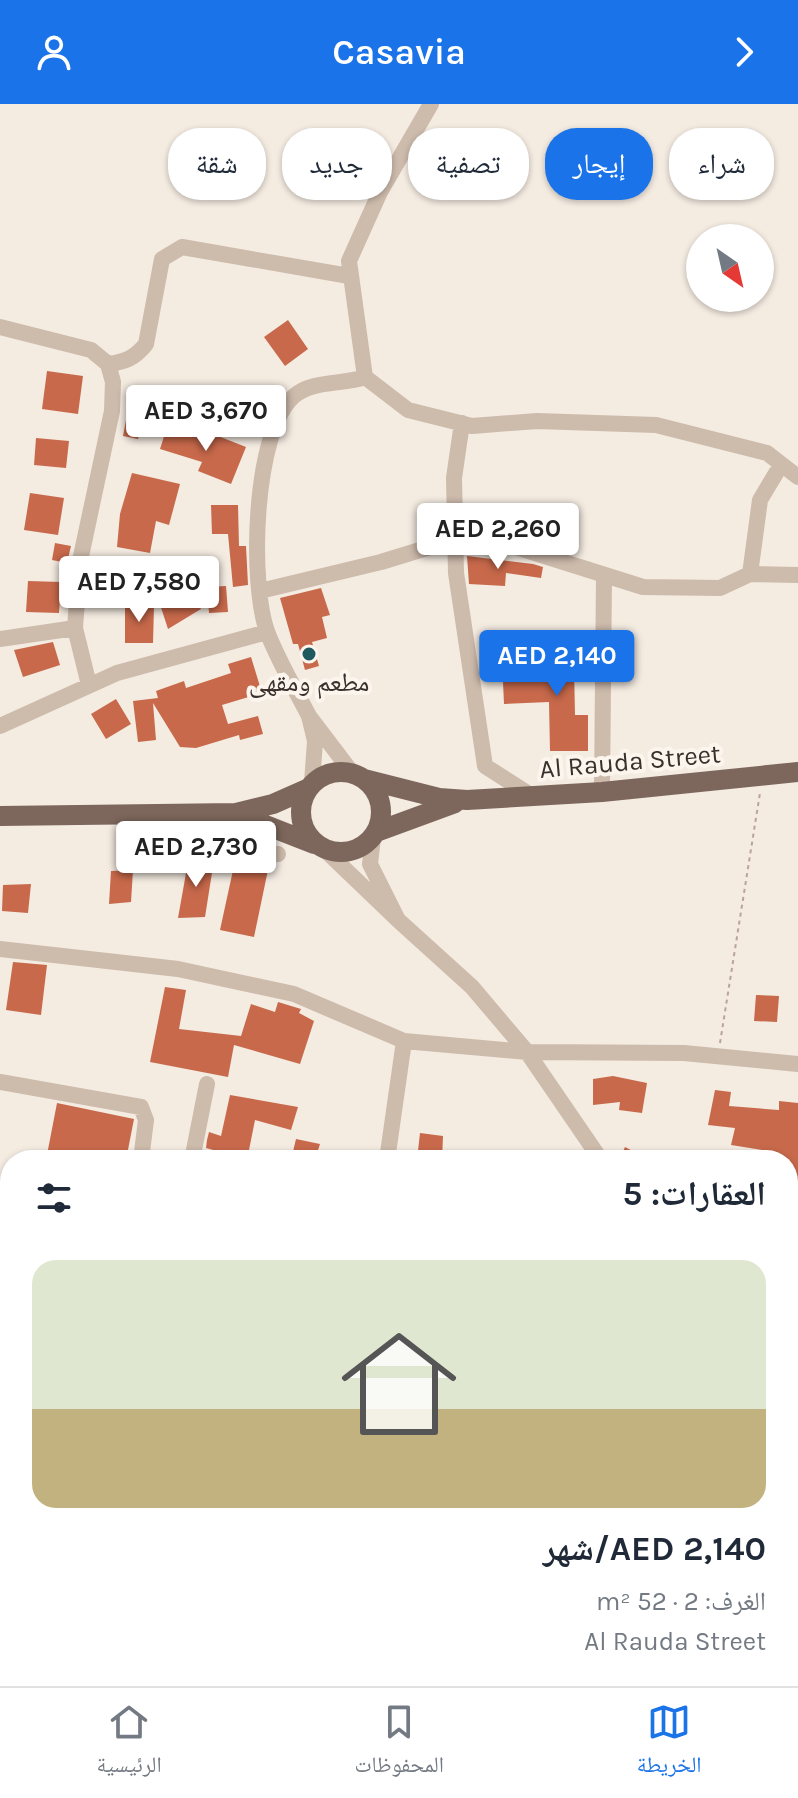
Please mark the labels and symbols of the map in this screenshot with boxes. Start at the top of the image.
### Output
north arrow [686,224,774,312]
pin: AED 3,670 [114,385,298,453]
pin: AED 2,260 [406,503,590,571]
pin: AED 7,580 [47,556,231,624]
pin: AED 2,140 [465,630,649,698]
marker: مطعم ومقهى [300,645,318,663]
place label: مطعم ومقهى [249,667,369,699]
street label: Al Rauda Street [538,738,722,785]
pin: AED 2,730 [104,821,288,889]

